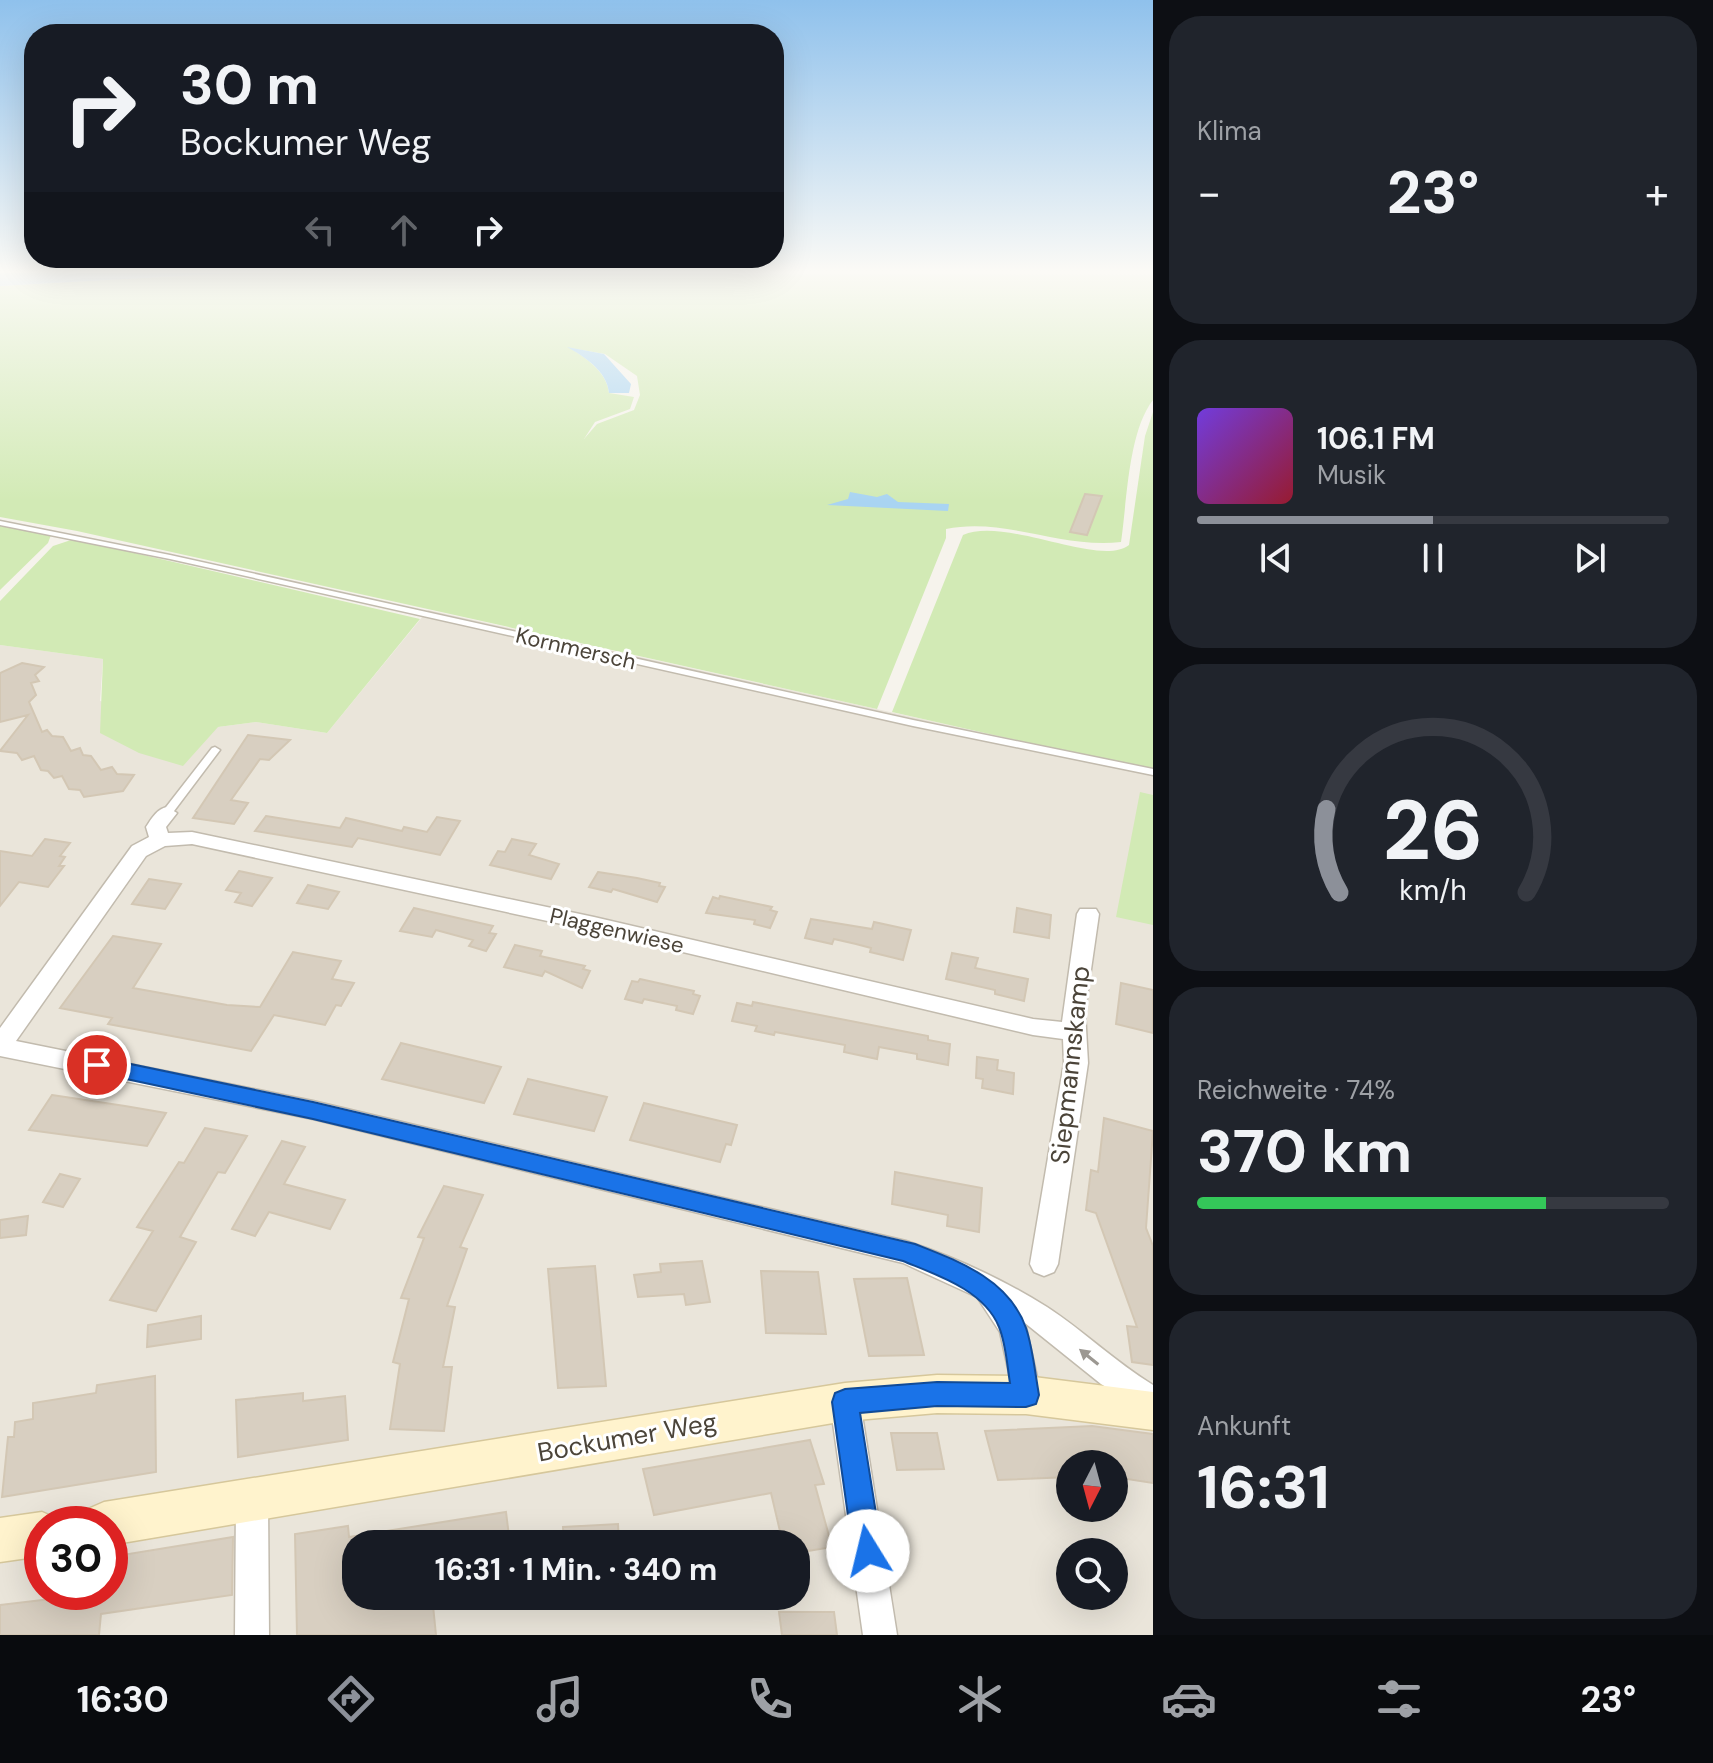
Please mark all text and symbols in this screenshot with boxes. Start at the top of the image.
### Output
text: 30 m [180,48,319,121]
icon: right [48,56,152,160]
text: Klima [1197,114,1262,148]
text: Bockumer Weg [180,119,431,166]
text: 23° [1387,153,1479,232]
text: − [1197,164,1221,222]
text: + [1645,164,1669,222]
icon: left [298,208,342,252]
icon: ahead [382,208,426,252]
icon: right [466,208,510,252]
text: 106.1 FM [1317,419,1435,458]
text: Musik [1317,458,1386,492]
icon: previous [1254,536,1298,580]
icon: pause [1411,536,1455,580]
icon: next [1568,536,1612,580]
street label: Kornmersch [513,621,639,676]
text: 26 [1383,776,1483,885]
text: km/h [1399,873,1467,910]
street label: Plaggenwiese [547,901,687,960]
street label: Siepmannskamp [1043,964,1097,1166]
pin [63,1031,131,1099]
icon: arrive [75,1043,119,1087]
text: Reichweite · 74% [1197,1073,1395,1107]
text: 370 km [1197,1112,1412,1191]
one-way arrow [1079,1350,1099,1366]
street label: Bockumer Weg [535,1405,719,1469]
text: Ankunft [1197,1409,1291,1443]
text: 16:31 [1197,1448,1330,1527]
north arrow [1056,1450,1128,1522]
map controls [1056,1450,1128,1610]
speed limit sign: 30 [24,1506,128,1610]
position arrow [826,1509,910,1593]
button: search [1056,1538,1128,1610]
text: 16:31 · 1 Min. · 340 m [435,1550,717,1589]
icon: directions [323,1671,379,1727]
icon: music [532,1671,588,1727]
icon: phone [742,1671,798,1727]
icon: climate [952,1671,1008,1727]
icon: car [1161,1671,1217,1727]
icon: filters [1371,1671,1427,1727]
text: 16:30 [77,1676,169,1723]
text: 23° [1581,1676,1636,1723]

